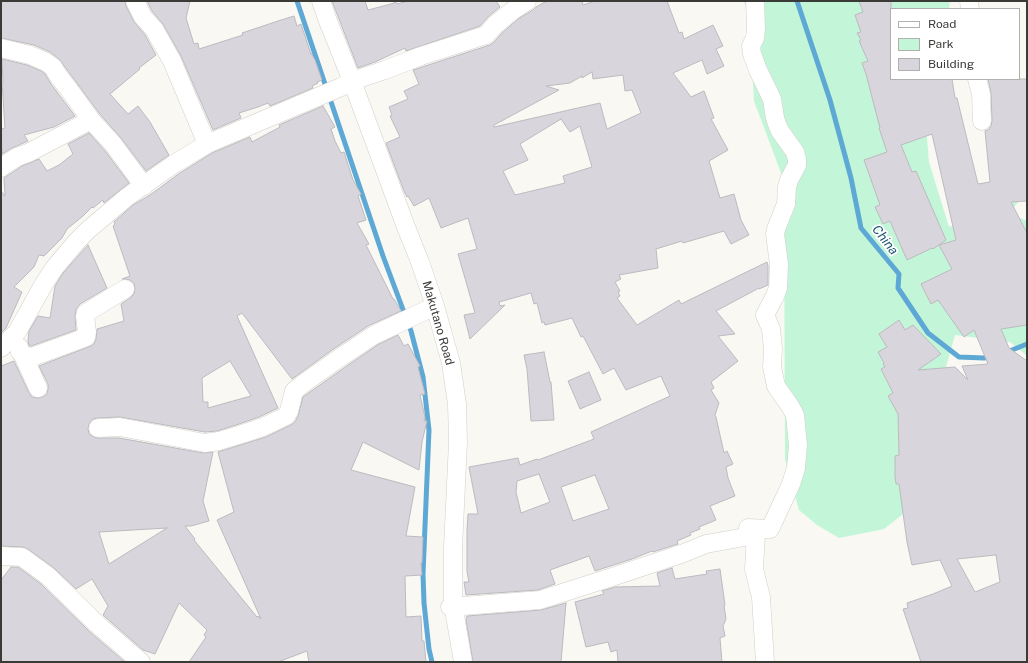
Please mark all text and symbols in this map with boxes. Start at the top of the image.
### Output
legend [890,8,1020,80]
text: Road [928,17,956,31]
text: Park [928,37,954,51]
text: Building [928,57,974,71]
water label: China [869,222,901,258]
street label: Makutano Road [419,279,457,367]

